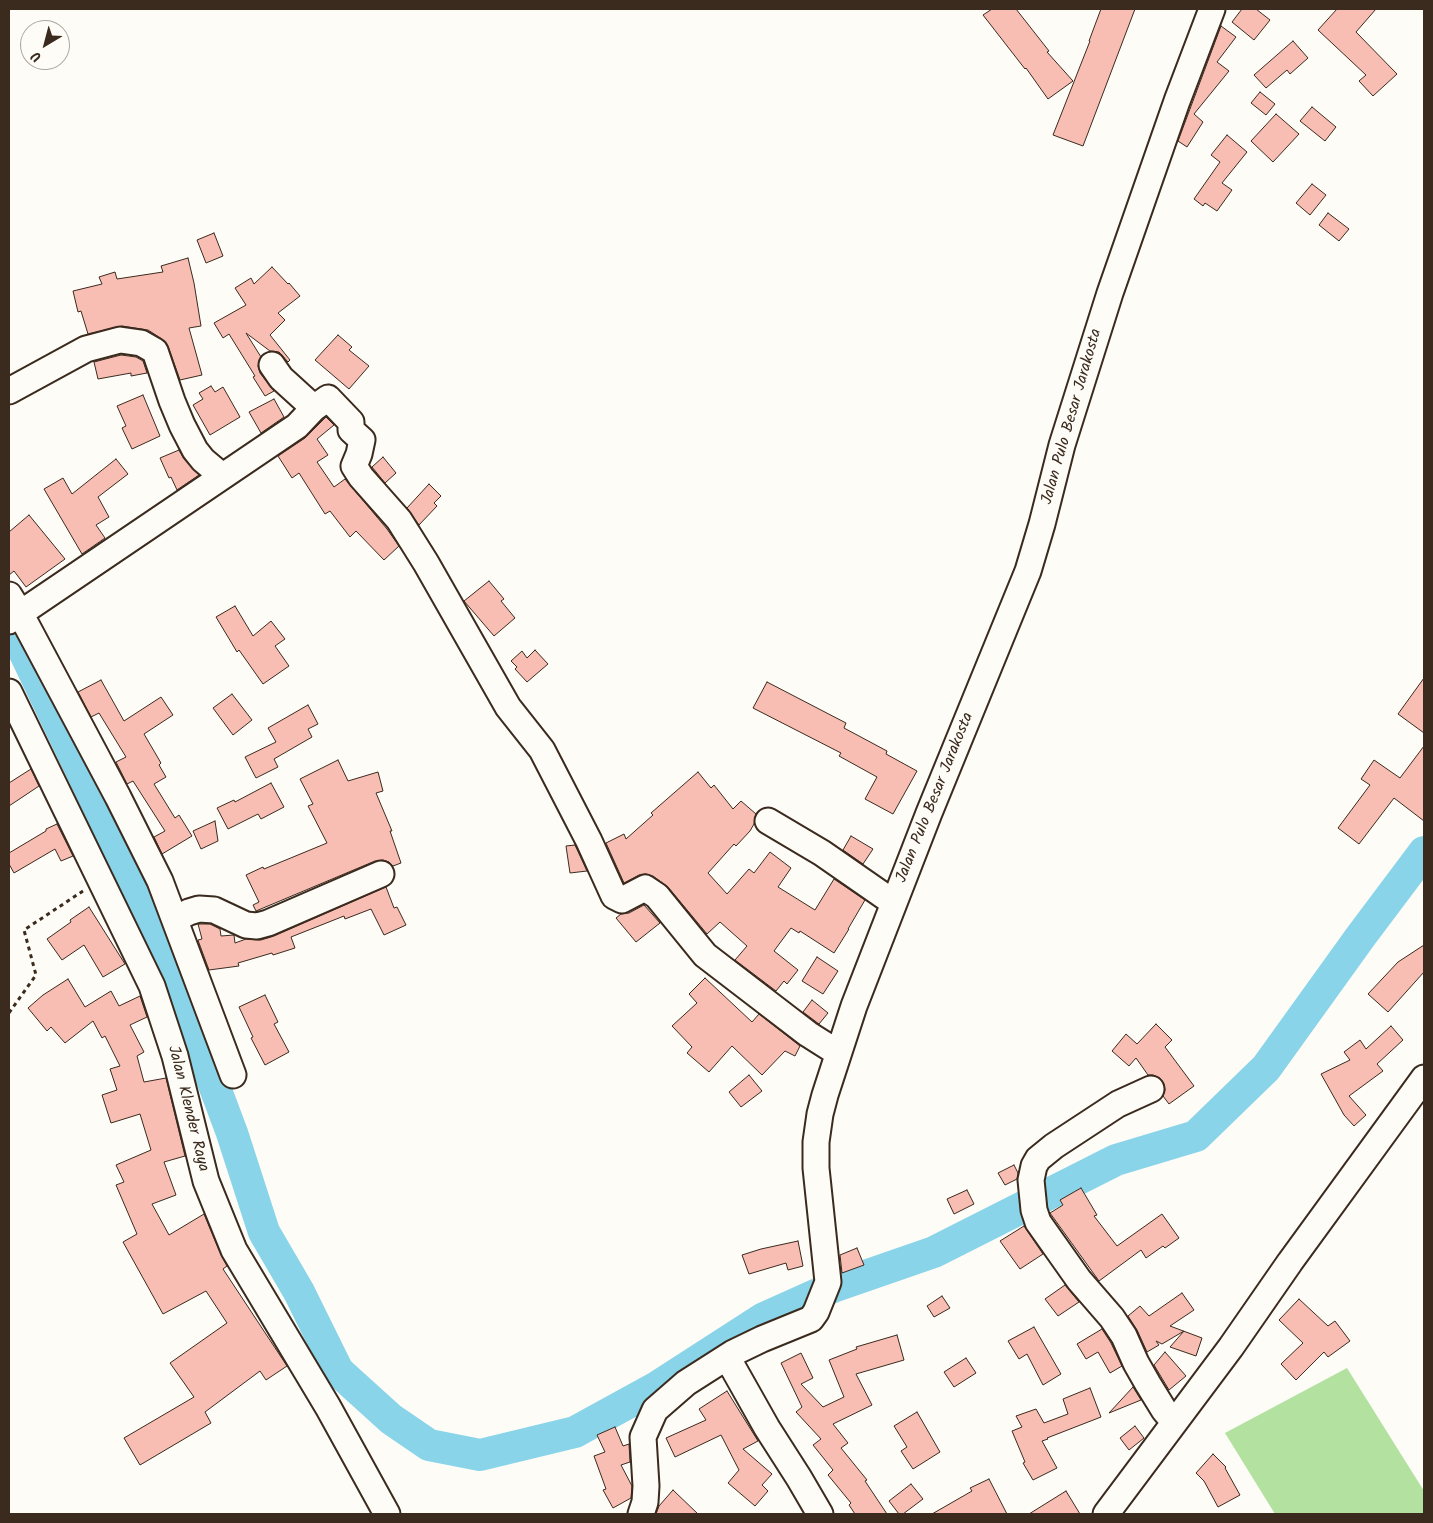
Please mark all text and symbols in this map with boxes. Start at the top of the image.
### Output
north arrow [20,20,70,70]
text: U [27,45,47,67]
street label: Jalan Pulo Besar Jarakosta [1039,327,1107,507]
street label: Jalan Pulo Besar Jarakosta [893,710,979,886]
street label: Jalan Klender Raya [162,1044,212,1174]

